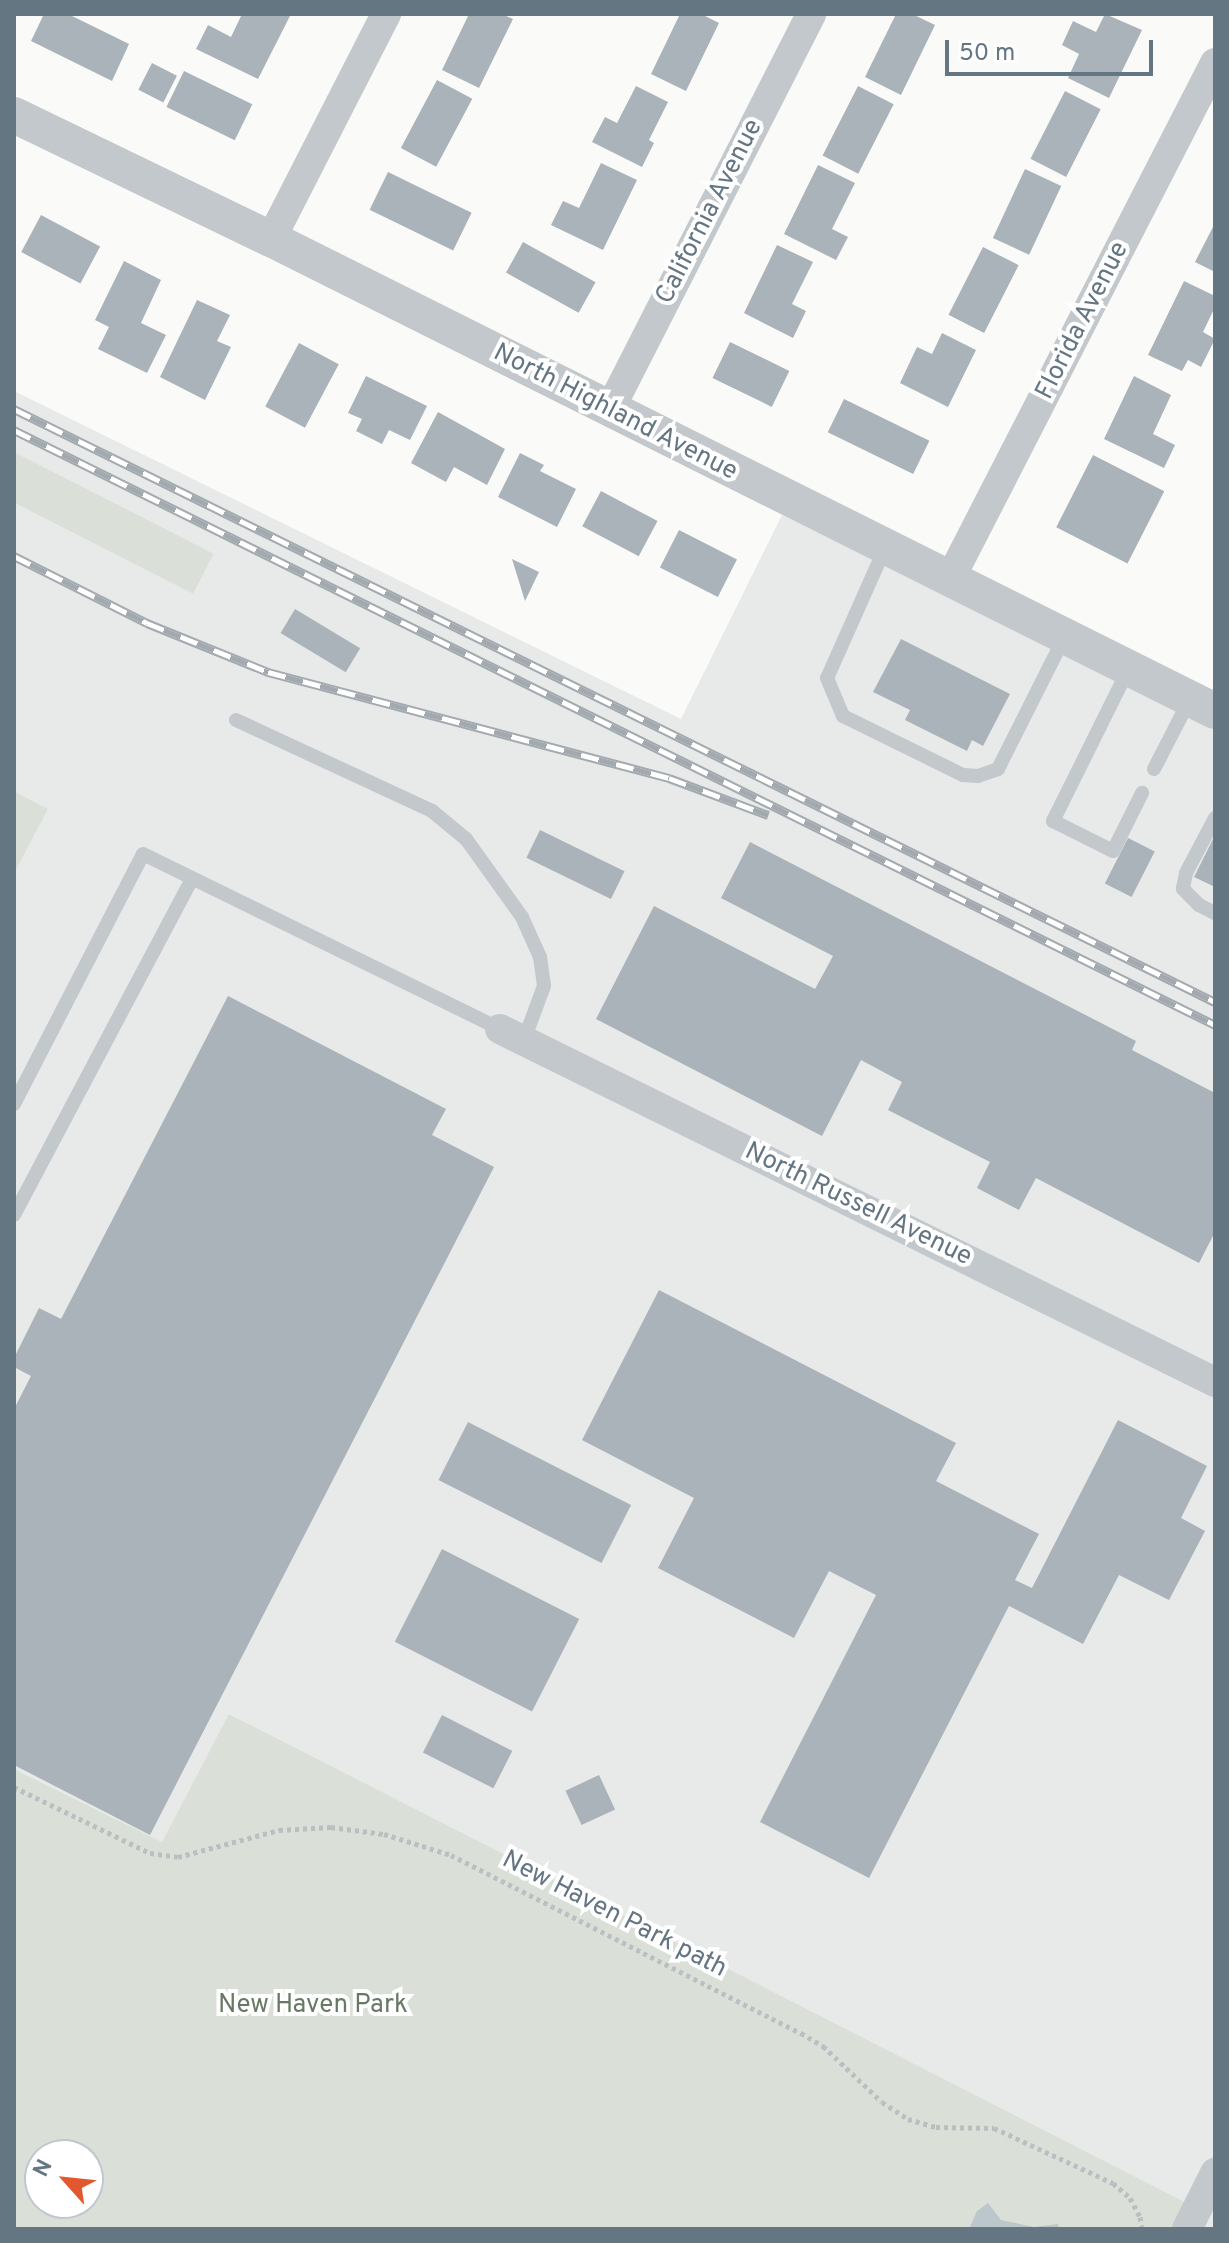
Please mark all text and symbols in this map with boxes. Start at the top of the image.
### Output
scale bar [949,24,1157,74]
text: 50 m [959,39,1015,69]
street label: California Avenue [650,114,770,310]
street label: Florida Avenue [1030,237,1136,405]
street label: North Highland Avenue [487,338,743,488]
street label: North Russell Avenue [739,1136,977,1274]
street label: New Haven Park path [496,1845,732,1985]
park label: New Haven Park [218,1990,408,2022]
north arrow [24,2139,104,2219]
text: N [28,2156,60,2182]

